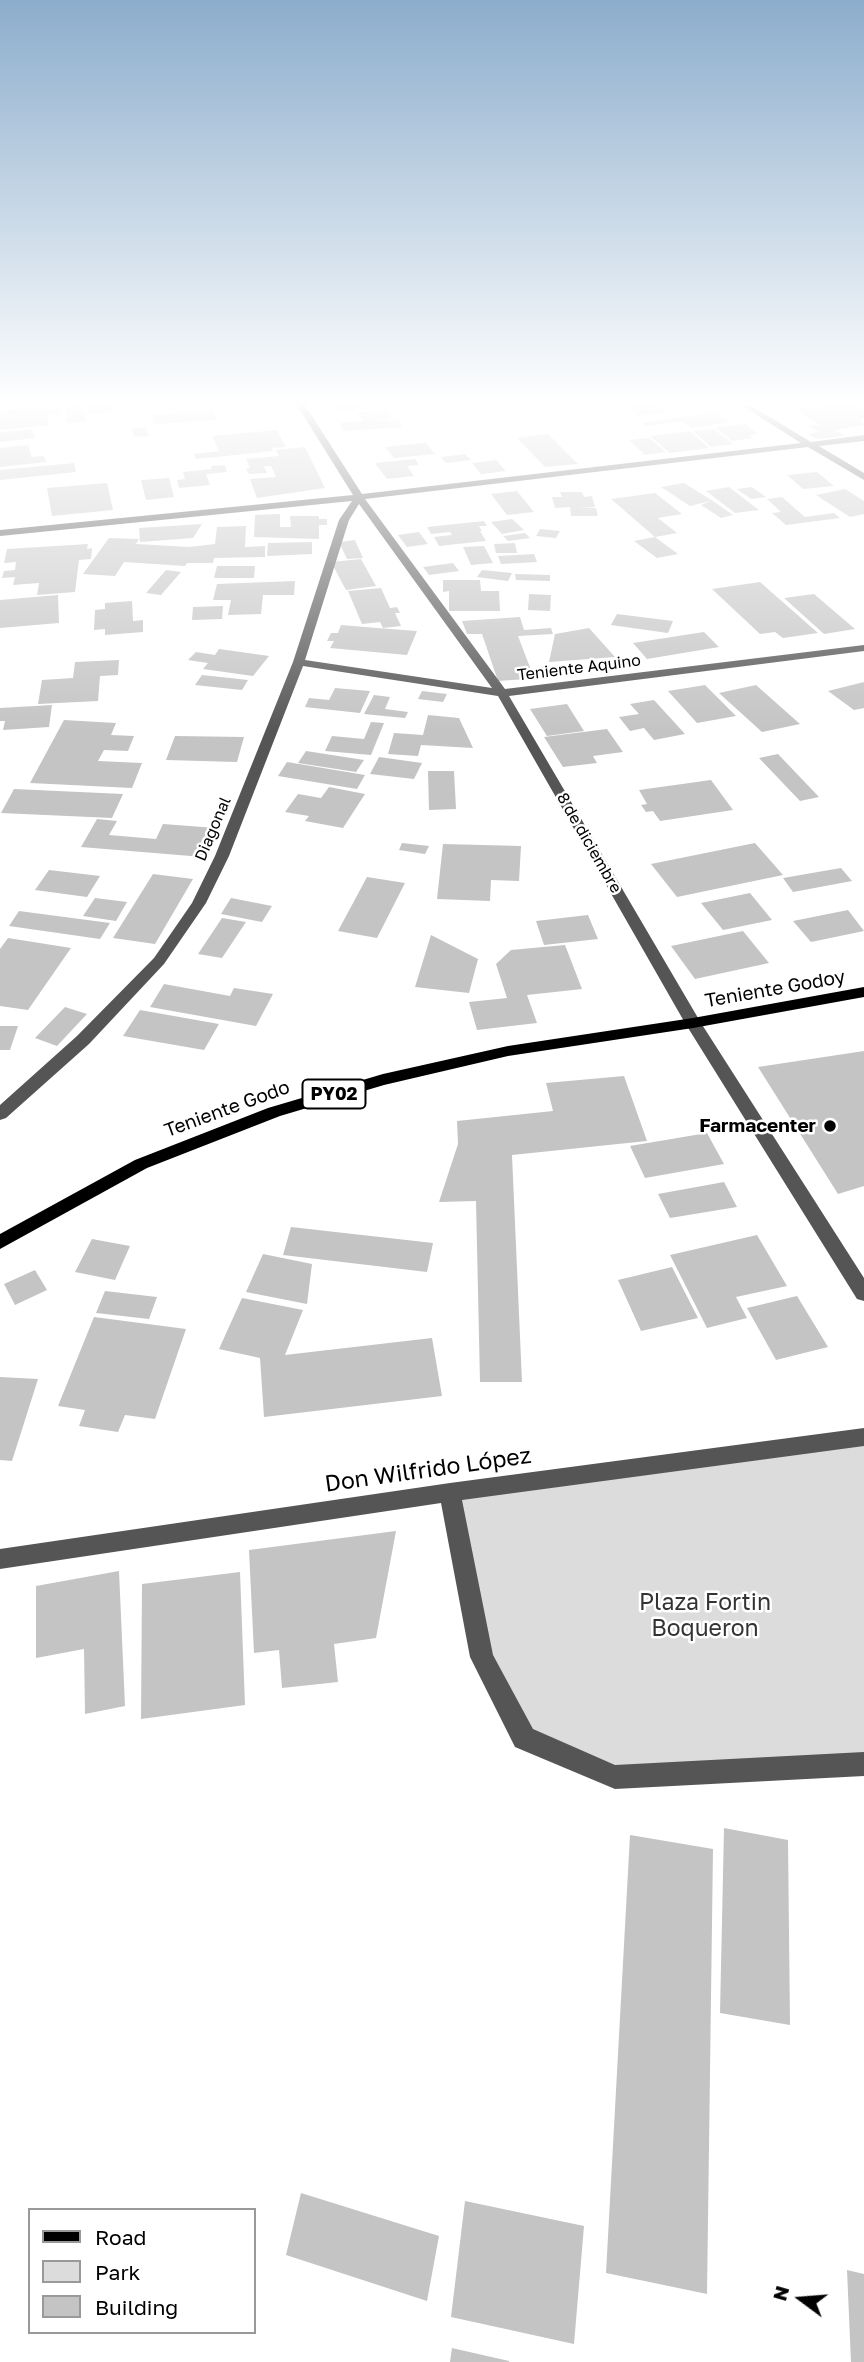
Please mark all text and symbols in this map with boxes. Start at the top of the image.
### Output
street label: Teniente Aquino [516,651,642,685]
street label: 8 de diciembre [553,789,625,897]
street label: Diagonal [191,794,235,864]
street label: Teniente Godoy [703,965,847,1013]
street label: Teniente Godo [161,1076,293,1142]
road number: PY02 [302,1079,366,1108]
place label: Farmacenter [699,1115,816,1137]
marker: Farmacenter [822,1118,838,1134]
street label: Don Wilfrido López [323,1442,533,1498]
park label: Plaza Fortin Boqueron [639,1589,771,1643]
legend [28,2208,256,2334]
text: Road [95,2224,146,2250]
text: Park [95,2259,140,2285]
north arrow [766,2264,836,2334]
text: N [767,2283,793,2303]
text: Building [95,2294,178,2320]

